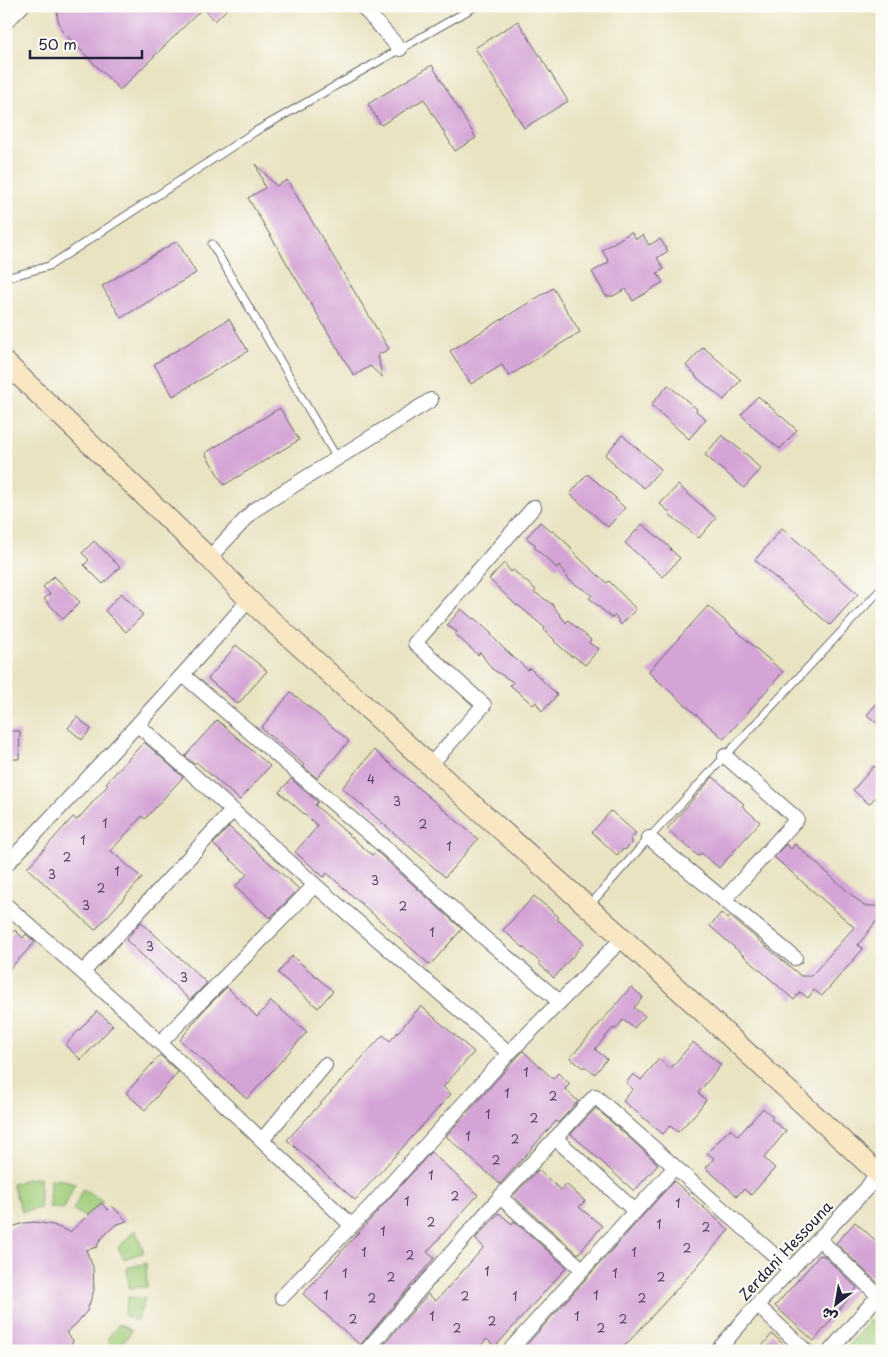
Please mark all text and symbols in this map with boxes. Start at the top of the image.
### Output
scale bar [30,28,142,60]
text: 50 m [38,32,77,55]
house number: 4 [367,770,375,788]
house number: 3 [393,792,401,810]
house number: 1 [102,814,108,832]
house number: 2 [419,815,427,833]
house number: 1 [80,831,86,849]
house number: 1 [446,837,452,855]
house number: 2 [63,848,71,866]
house number: 1 [114,862,120,880]
house number: 3 [48,865,56,883]
house number: 3 [371,871,379,889]
house number: 2 [97,879,105,897]
house number: 3 [82,896,90,914]
house number: 2 [399,897,407,915]
house number: 1 [429,923,435,941]
house number: 3 [146,937,154,955]
house number: 3 [180,968,188,986]
house number: 1 [523,1063,529,1081]
house number: 1 [504,1084,510,1102]
house number: 2 [549,1087,557,1105]
house number: 1 [485,1105,491,1123]
house number: 2 [530,1109,538,1127]
house number: 1 [465,1127,471,1145]
house number: 2 [511,1130,519,1148]
house number: 2 [492,1151,500,1169]
house number: 1 [428,1166,434,1184]
house number: 2 [451,1187,459,1205]
house number: 1 [404,1192,410,1210]
house number: 1 [675,1194,681,1212]
street label: Zerdani Hessouna [732,1194,838,1305]
house number: 2 [427,1213,435,1231]
house number: 1 [656,1215,662,1233]
house number: 2 [702,1218,710,1236]
house number: 1 [380,1222,386,1240]
house number: 2 [683,1239,691,1257]
house number: 1 [361,1243,367,1261]
house number: 1 [631,1243,637,1261]
house number: 2 [406,1246,414,1264]
house number: 1 [484,1262,490,1280]
house number: 1 [342,1264,348,1282]
house number: 1 [612,1264,618,1282]
house number: 2 [387,1268,395,1286]
house number: 2 [657,1268,665,1286]
north arrow [810,1280,860,1330]
house number: 1 [323,1286,329,1304]
house number: 1 [593,1286,599,1304]
house number: 2 [461,1287,469,1305]
house number: 1 [512,1287,518,1305]
house number: 2 [368,1289,376,1307]
house number: 2 [638,1289,646,1307]
text: ش [817,1303,841,1329]
house number: 1 [429,1307,435,1325]
house number: 1 [574,1307,580,1325]
house number: 2 [349,1310,357,1328]
house number: 2 [619,1310,627,1328]
house number: 2 [488,1312,496,1330]
house number: 2 [453,1319,461,1337]
house number: 2 [597,1319,605,1337]

